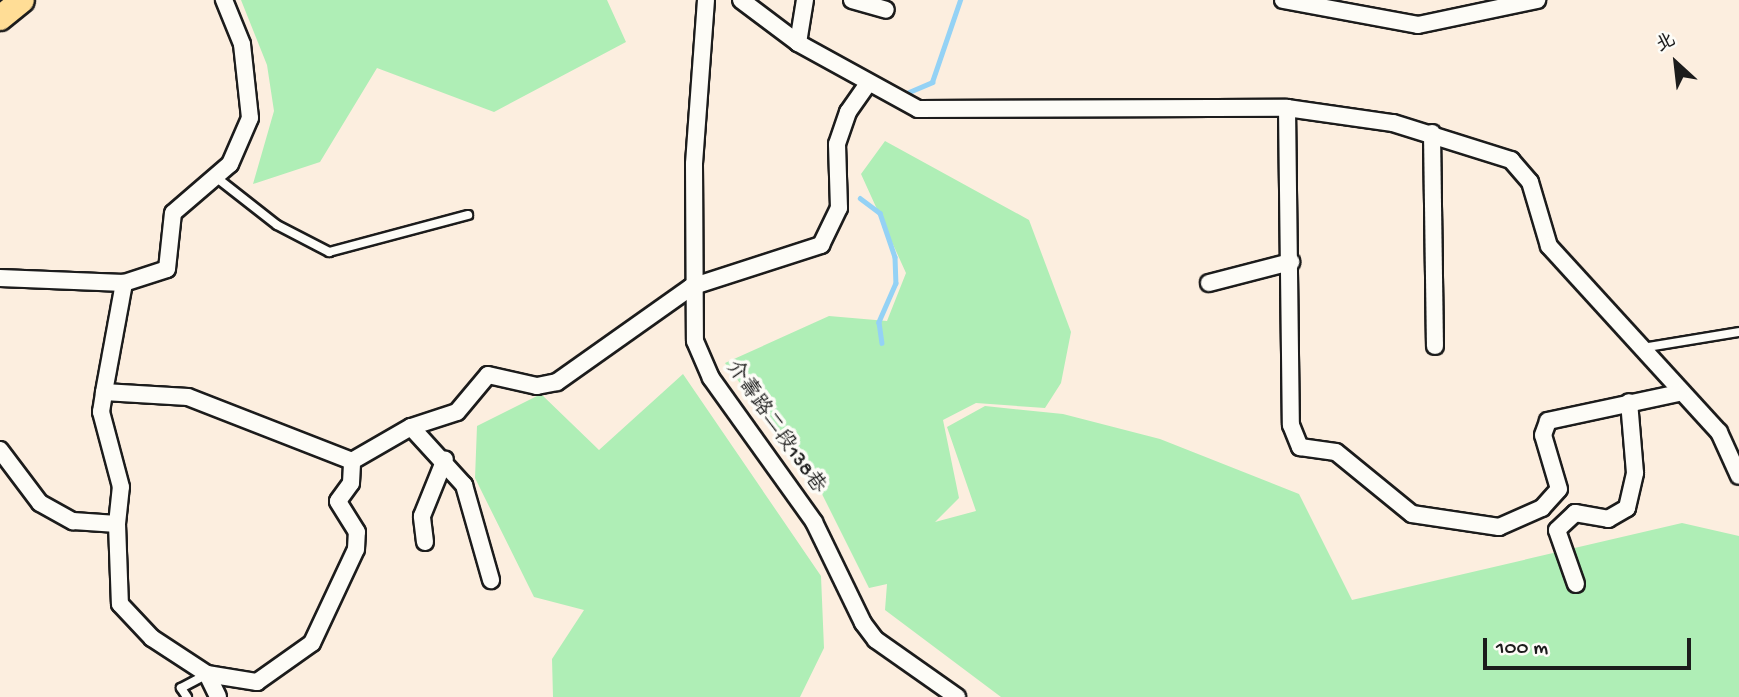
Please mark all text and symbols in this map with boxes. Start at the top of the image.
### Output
north arrow [1641,28,1711,98]
text: 北 [1653,29,1680,58]
street label: 介壽路二段138巷 [719,357,829,499]
scale bar [1487,624,1695,668]
text: 100 m [1496,637,1548,662]

